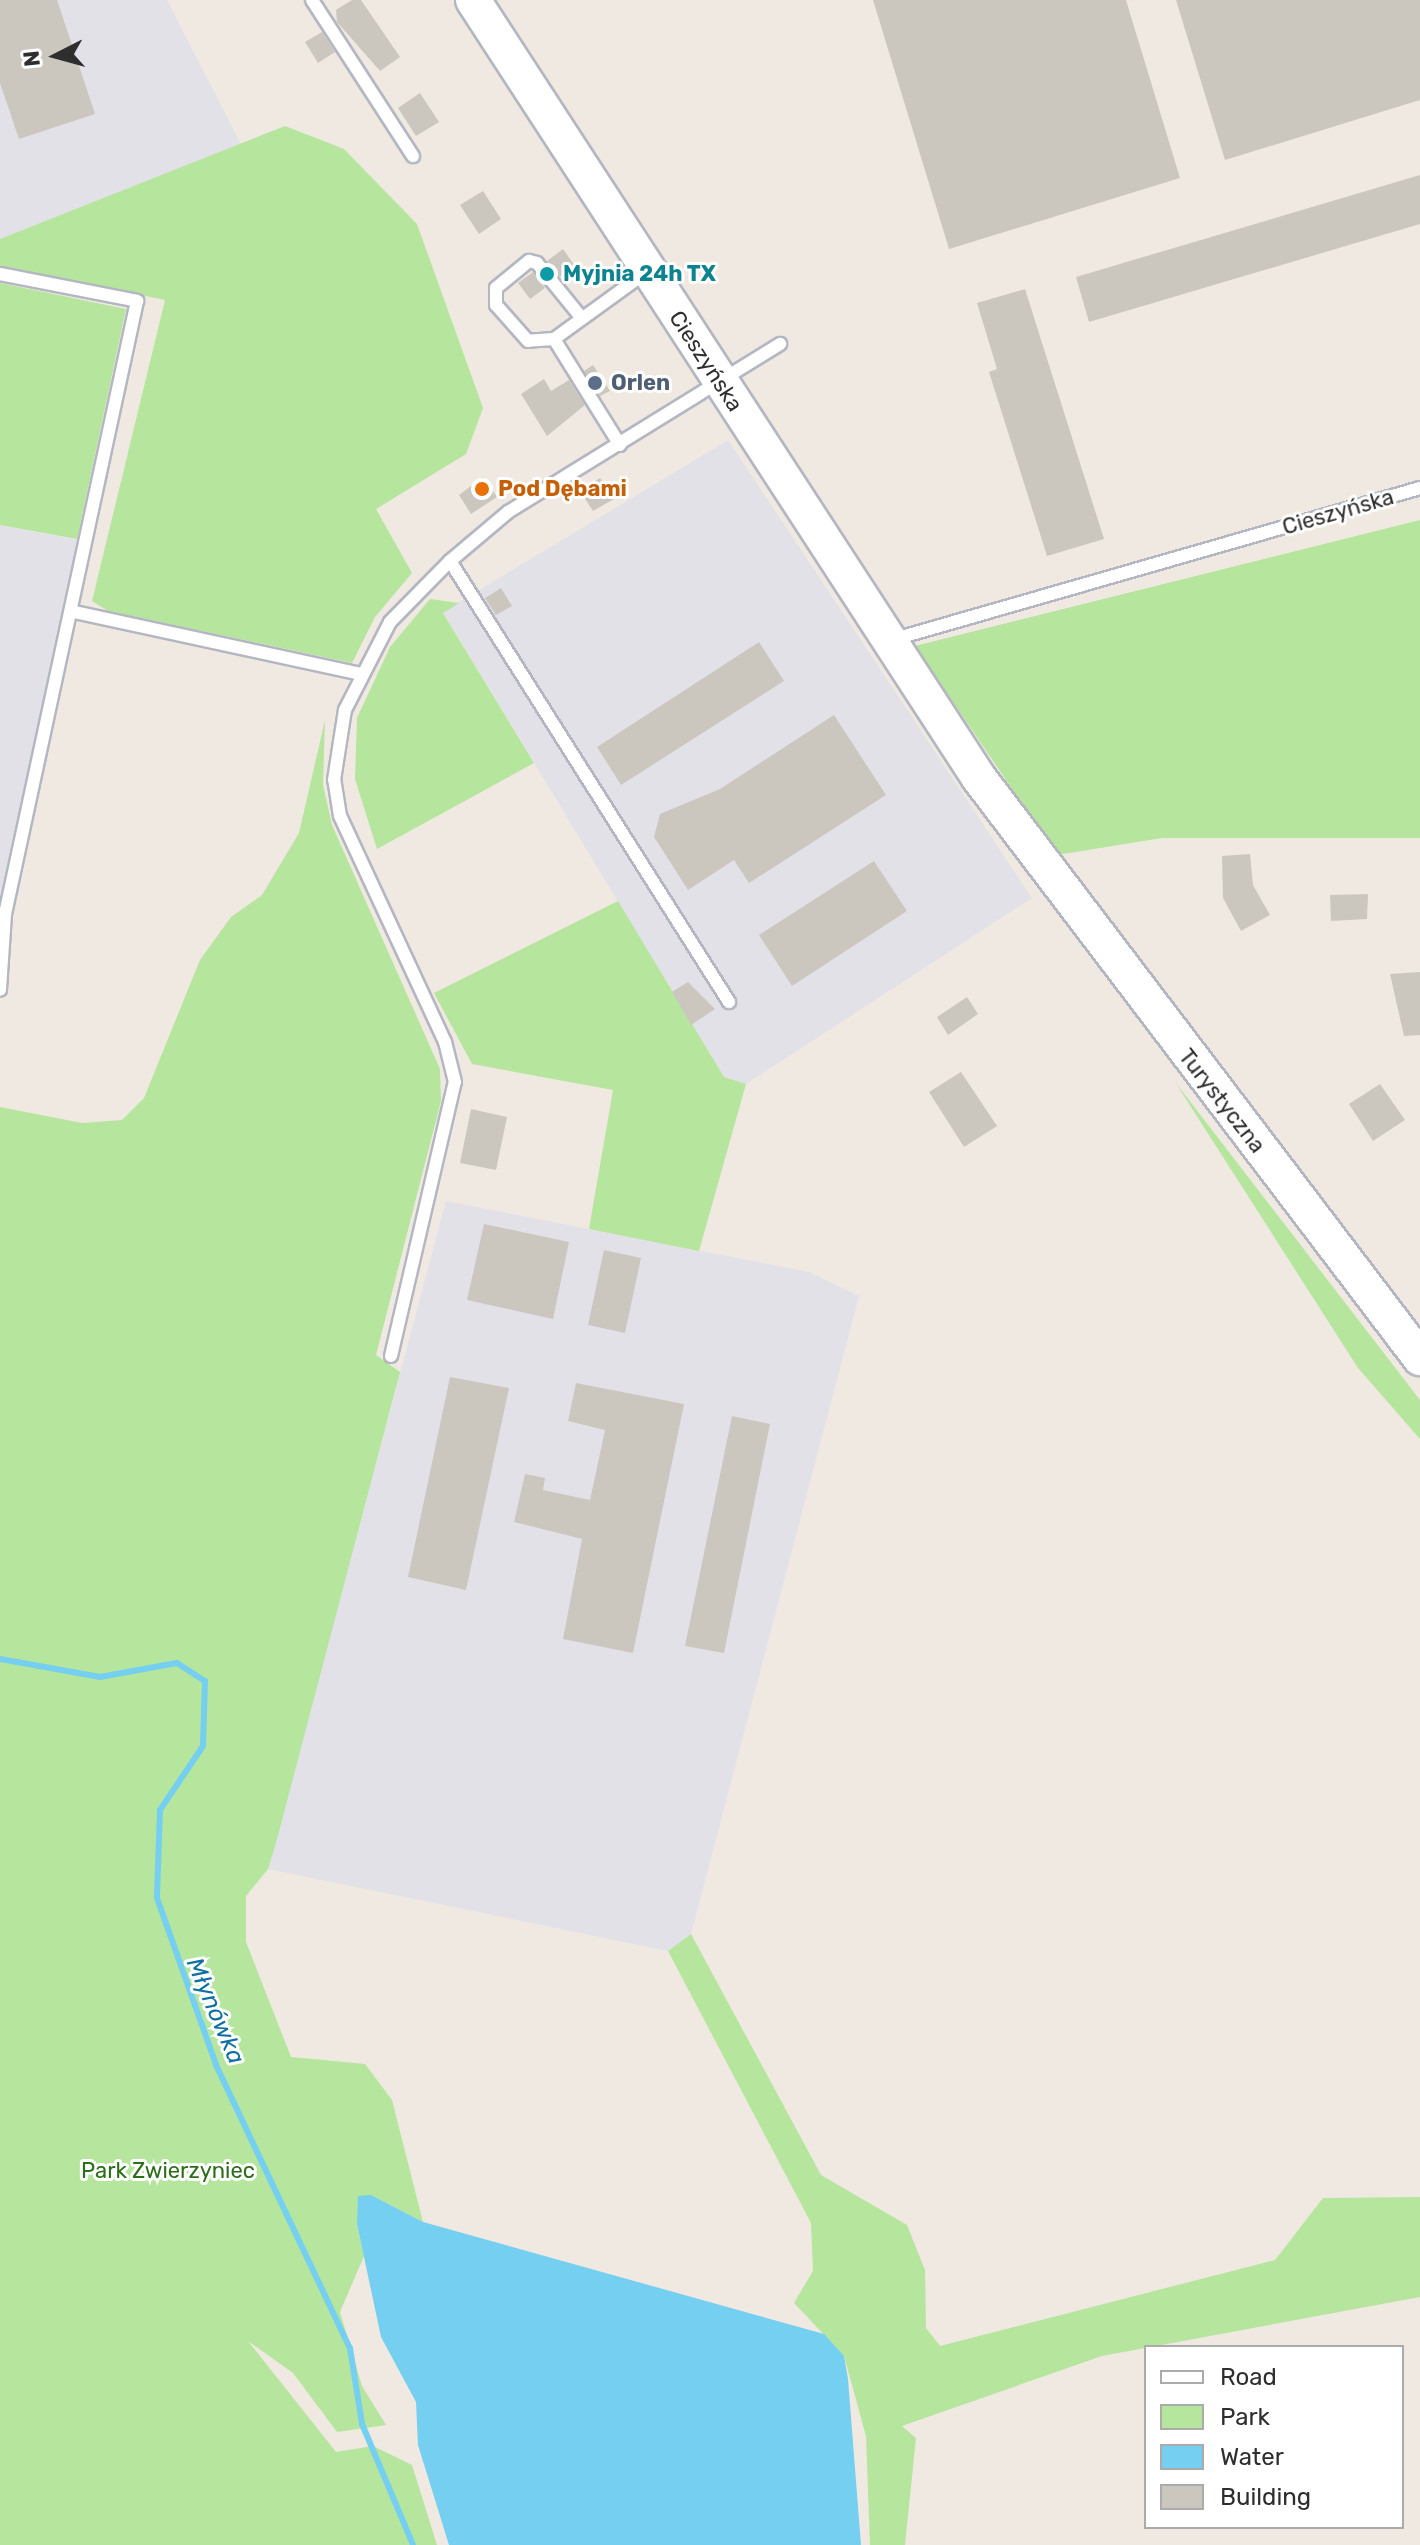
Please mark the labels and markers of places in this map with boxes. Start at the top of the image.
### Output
place label: Myjnia 24h TX [563,261,716,287]
marker: Myjnia 24h TX [538,265,556,283]
place label: Orlen [611,370,670,396]
marker: Orlen [586,374,604,392]
place label: Pod Dębami [498,476,627,502]
marker: Pod Dębami [473,480,491,498]

